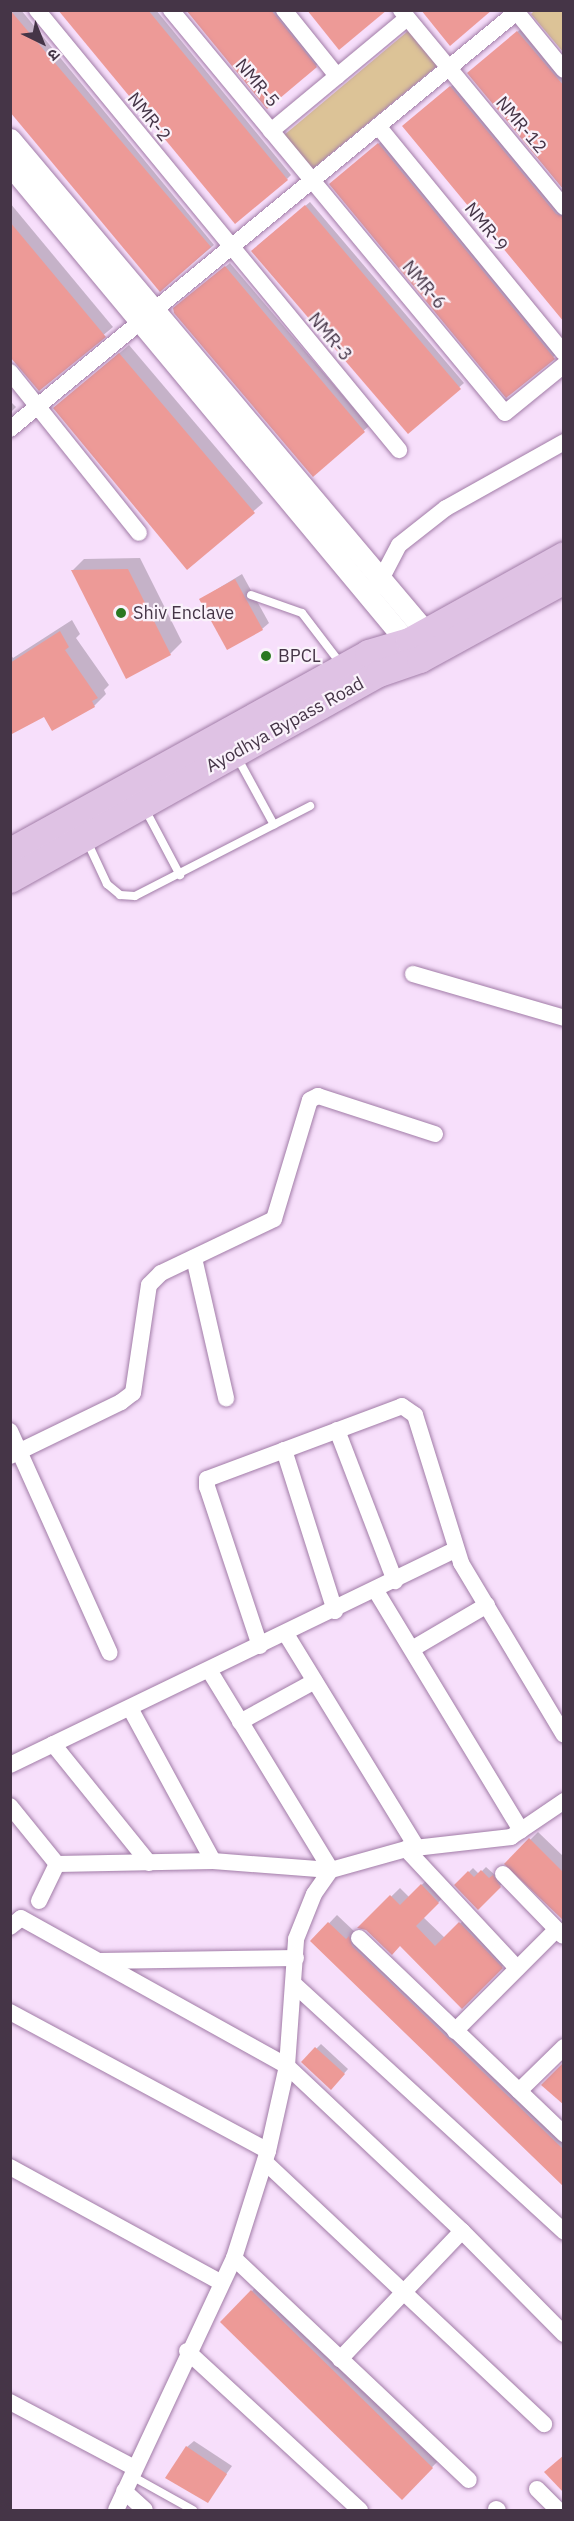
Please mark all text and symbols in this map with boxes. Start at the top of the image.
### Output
north arrow [12,12,72,72]
text: उ [44,45,65,66]
street label: NMR-5 [231,54,283,112]
street label: NMR-2 [123,88,175,146]
street label: NMR-12 [491,92,551,158]
street label: NMR-9 [460,198,512,256]
street label: NMR-6 [398,256,450,314]
street label: NMR-3 [304,308,356,366]
place label: Shiv Enclave [133,602,234,624]
marker: Shiv Enclave [114,606,128,620]
place label: BPCL [278,645,321,667]
marker: BPCL [259,649,273,663]
street label: Ayodhya Bypass Road [202,673,368,777]

